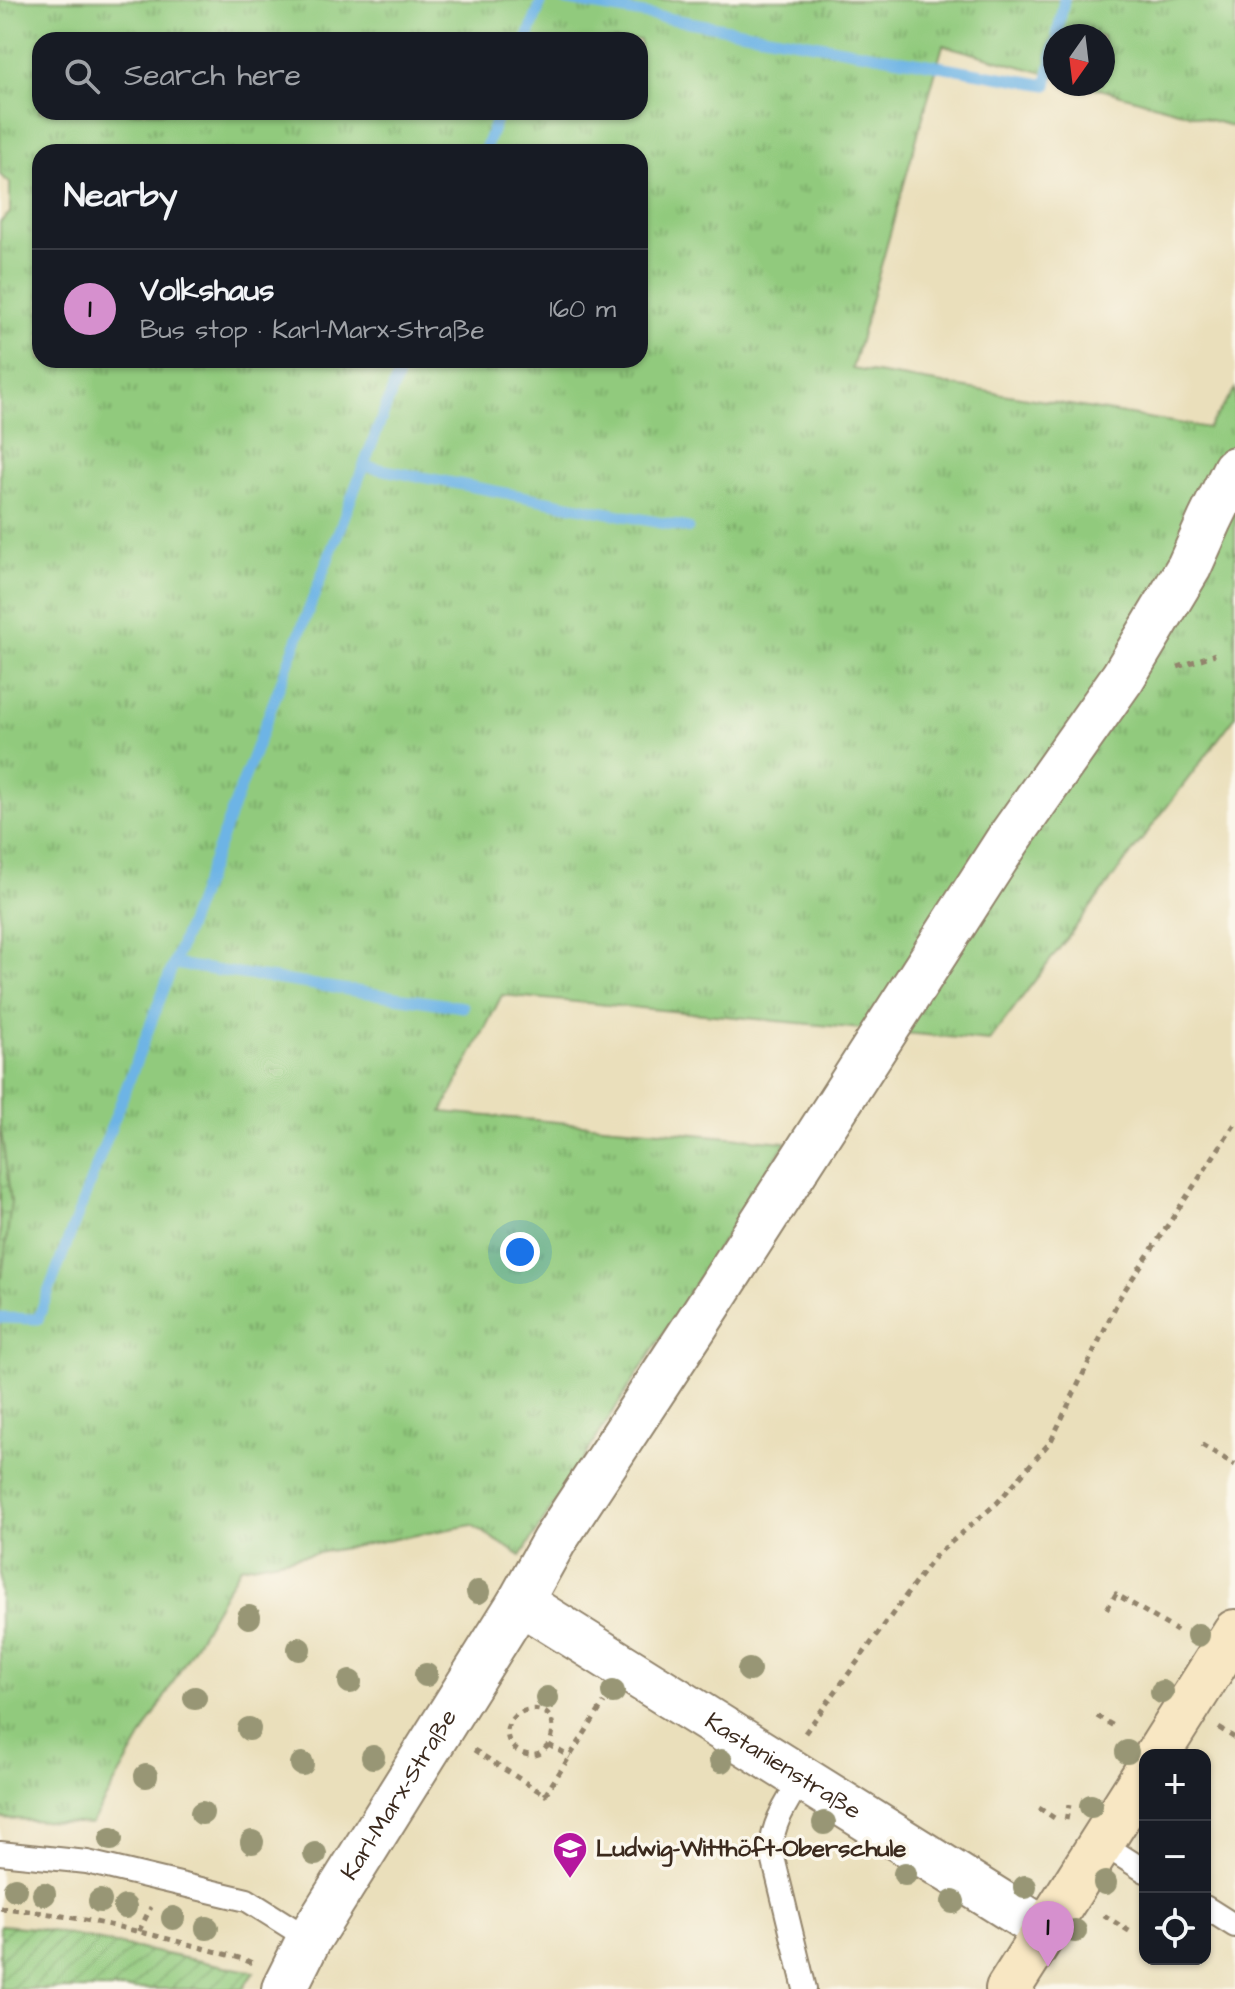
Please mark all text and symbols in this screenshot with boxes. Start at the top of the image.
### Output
north arrow [1043,24,1115,96]
search box [32,32,648,120]
icon: search [60,54,104,98]
text: Search here [124,55,301,97]
text: Nearby [64,172,178,220]
text: Volkshaus [140,270,274,312]
text: 1 [88,291,92,327]
text: 160 m [549,291,616,327]
text: Bus stop · Karl-Marx-Straße [140,312,485,348]
your location [500,1232,540,1272]
street label: Karl-Marx-Straße [333,1703,466,1887]
street label: Kastanienstraße [698,1705,868,1828]
map controls [1139,1749,1211,1965]
button: + [1139,1749,1211,1821]
button: − [1139,1821,1211,1893]
school or university icon: Ludwig-Witthöft-Oberschule [551,1830,589,1880]
place label: Ludwig-Witthöft-Oberschule [596,1832,906,1867]
button: locate [1139,1893,1211,1965]
pin: 1 [1022,1901,1074,1967]

